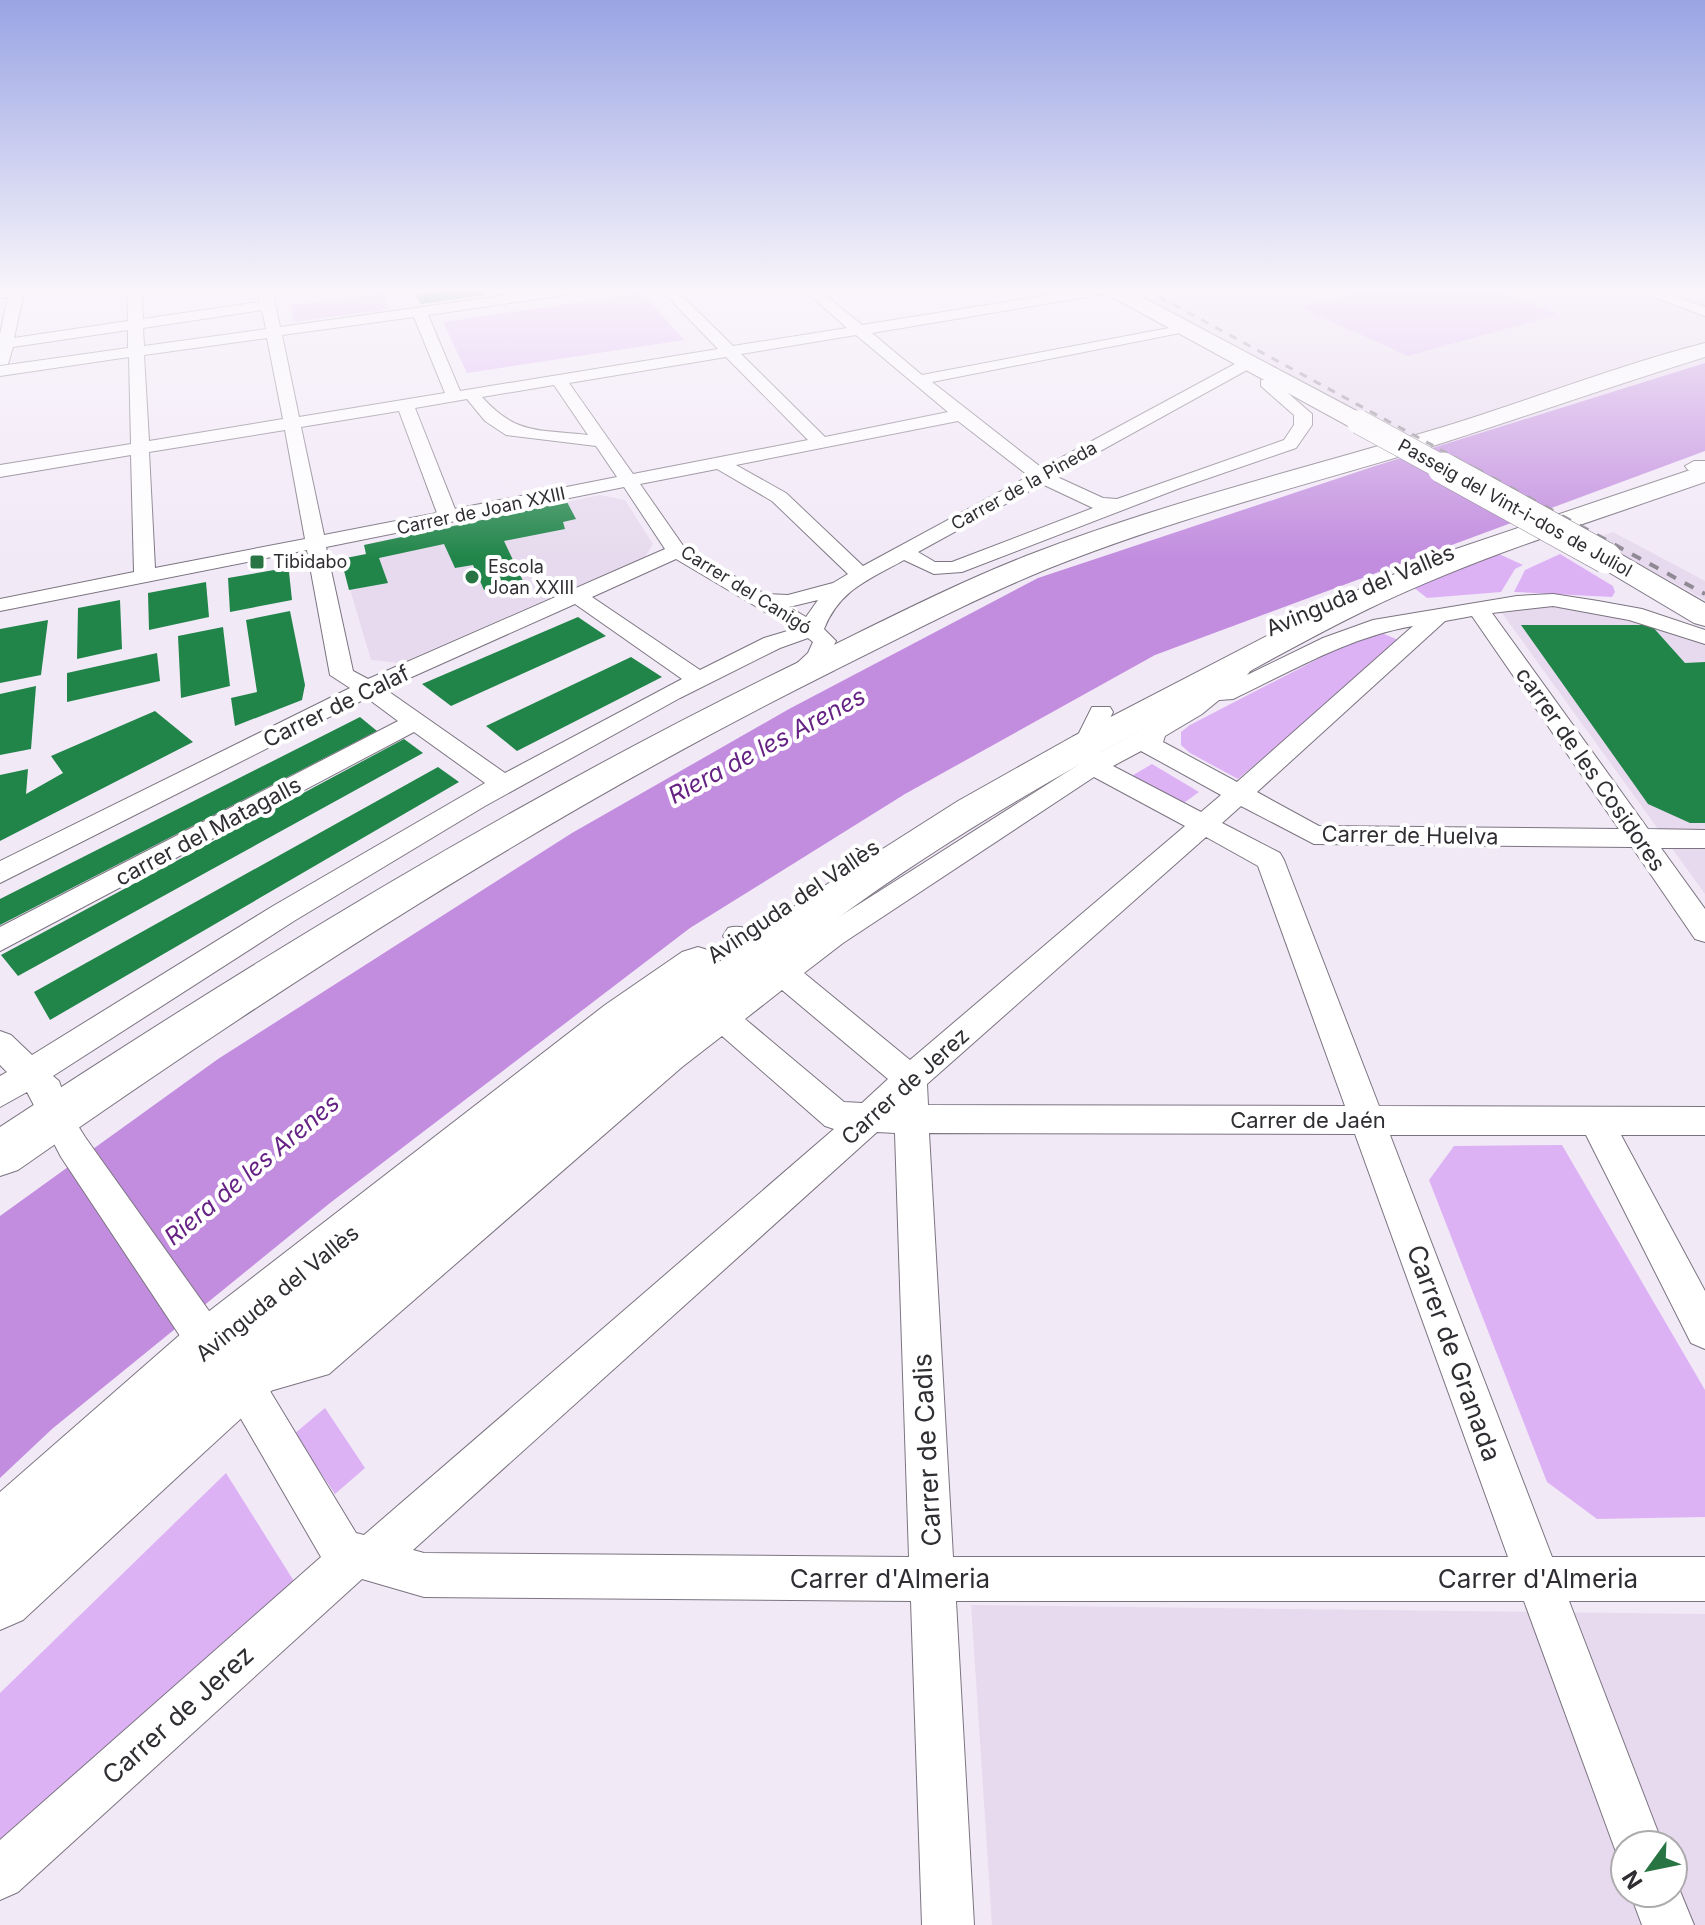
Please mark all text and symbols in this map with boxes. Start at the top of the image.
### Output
street label: Passeig del Vint-i-dos de Juliol [1395,434,1636,581]
street label: Carrer de la Pineda [947,437,1100,534]
street label: Carrer de Joan XXIII [395,482,567,539]
street label: Avinguda del Vallès [1262,539,1458,641]
street label: Carrer del Canigó [677,541,815,638]
place label: Tibidabo [273,551,347,572]
marker: Tibidabo [248,553,266,571]
place label: Escola Joan XXIII [488,556,574,598]
marker: Escola Joan XXIII [463,568,481,586]
street label: Carrer de Calaf [259,659,413,753]
street label: carrer de les Cosidores [1511,662,1671,876]
water label: Riera de les Arenes [663,681,870,810]
street label: carrer del Matagalls [111,771,305,891]
street label: Carrer de Huelva [1321,820,1499,850]
street label: Avinguda del Vallès [702,834,884,968]
street label: Carrer de Jerez [836,1022,974,1150]
water label: Riera de les Arenes [158,1088,345,1251]
street label: Carrer de Jaén [1230,1107,1386,1133]
street label: Avinguda del Vallès [190,1219,364,1367]
street label: Carrer de Granada [1401,1240,1508,1465]
street label: Carrer de Cadis [906,1353,947,1547]
street label: Carrer d'Almeria [790,1563,990,1594]
street label: Carrer d'Almeria [1438,1563,1638,1594]
street label: Carrer de Jerez [96,1639,259,1790]
north arrow [1609,1829,1689,1909]
text: N [1617,1866,1648,1894]

